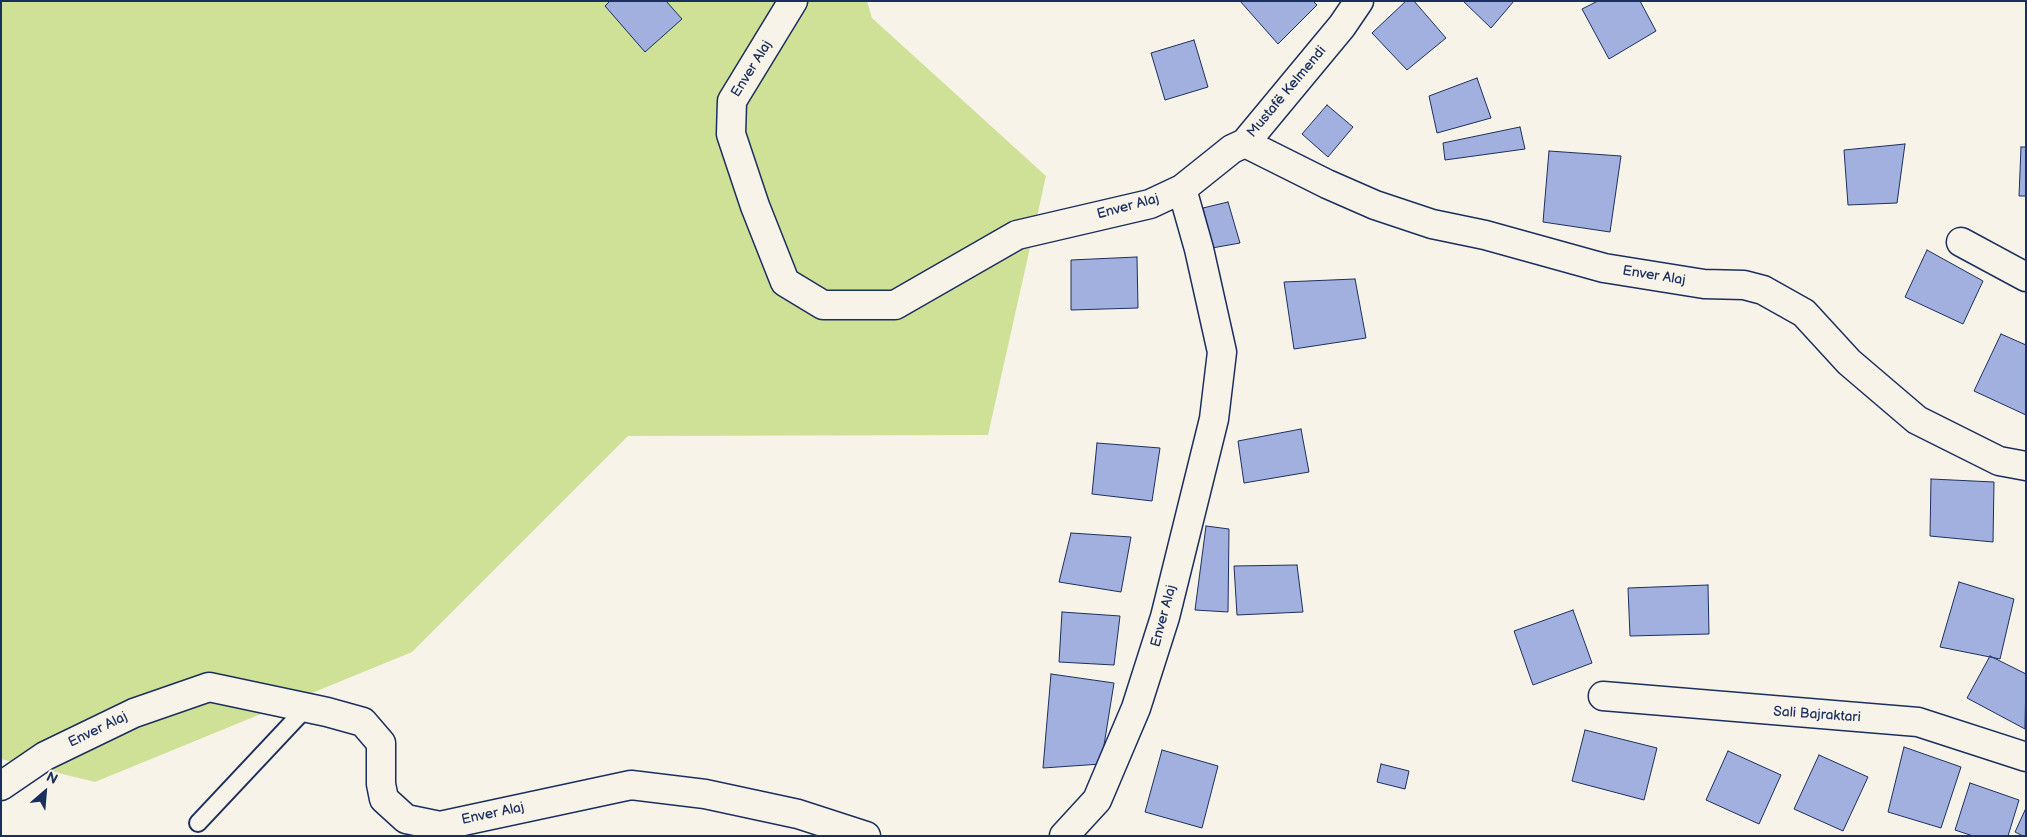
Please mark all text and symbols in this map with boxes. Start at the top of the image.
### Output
street label: Enver Alaj [728,38,776,100]
street label: Mustafë Kelmendi [1244,43,1330,141]
street label: Enver Alaj [1095,191,1161,223]
street label: Enver Alaj [1621,263,1687,289]
street label: Enver Alaj [1148,583,1180,649]
street label: Sali Bajraktari [1773,704,1861,726]
street label: Enver Alaj [66,708,130,752]
north arrow [20,767,70,817]
text: N [43,768,61,788]
street label: Enver Alaj [460,799,526,829]

